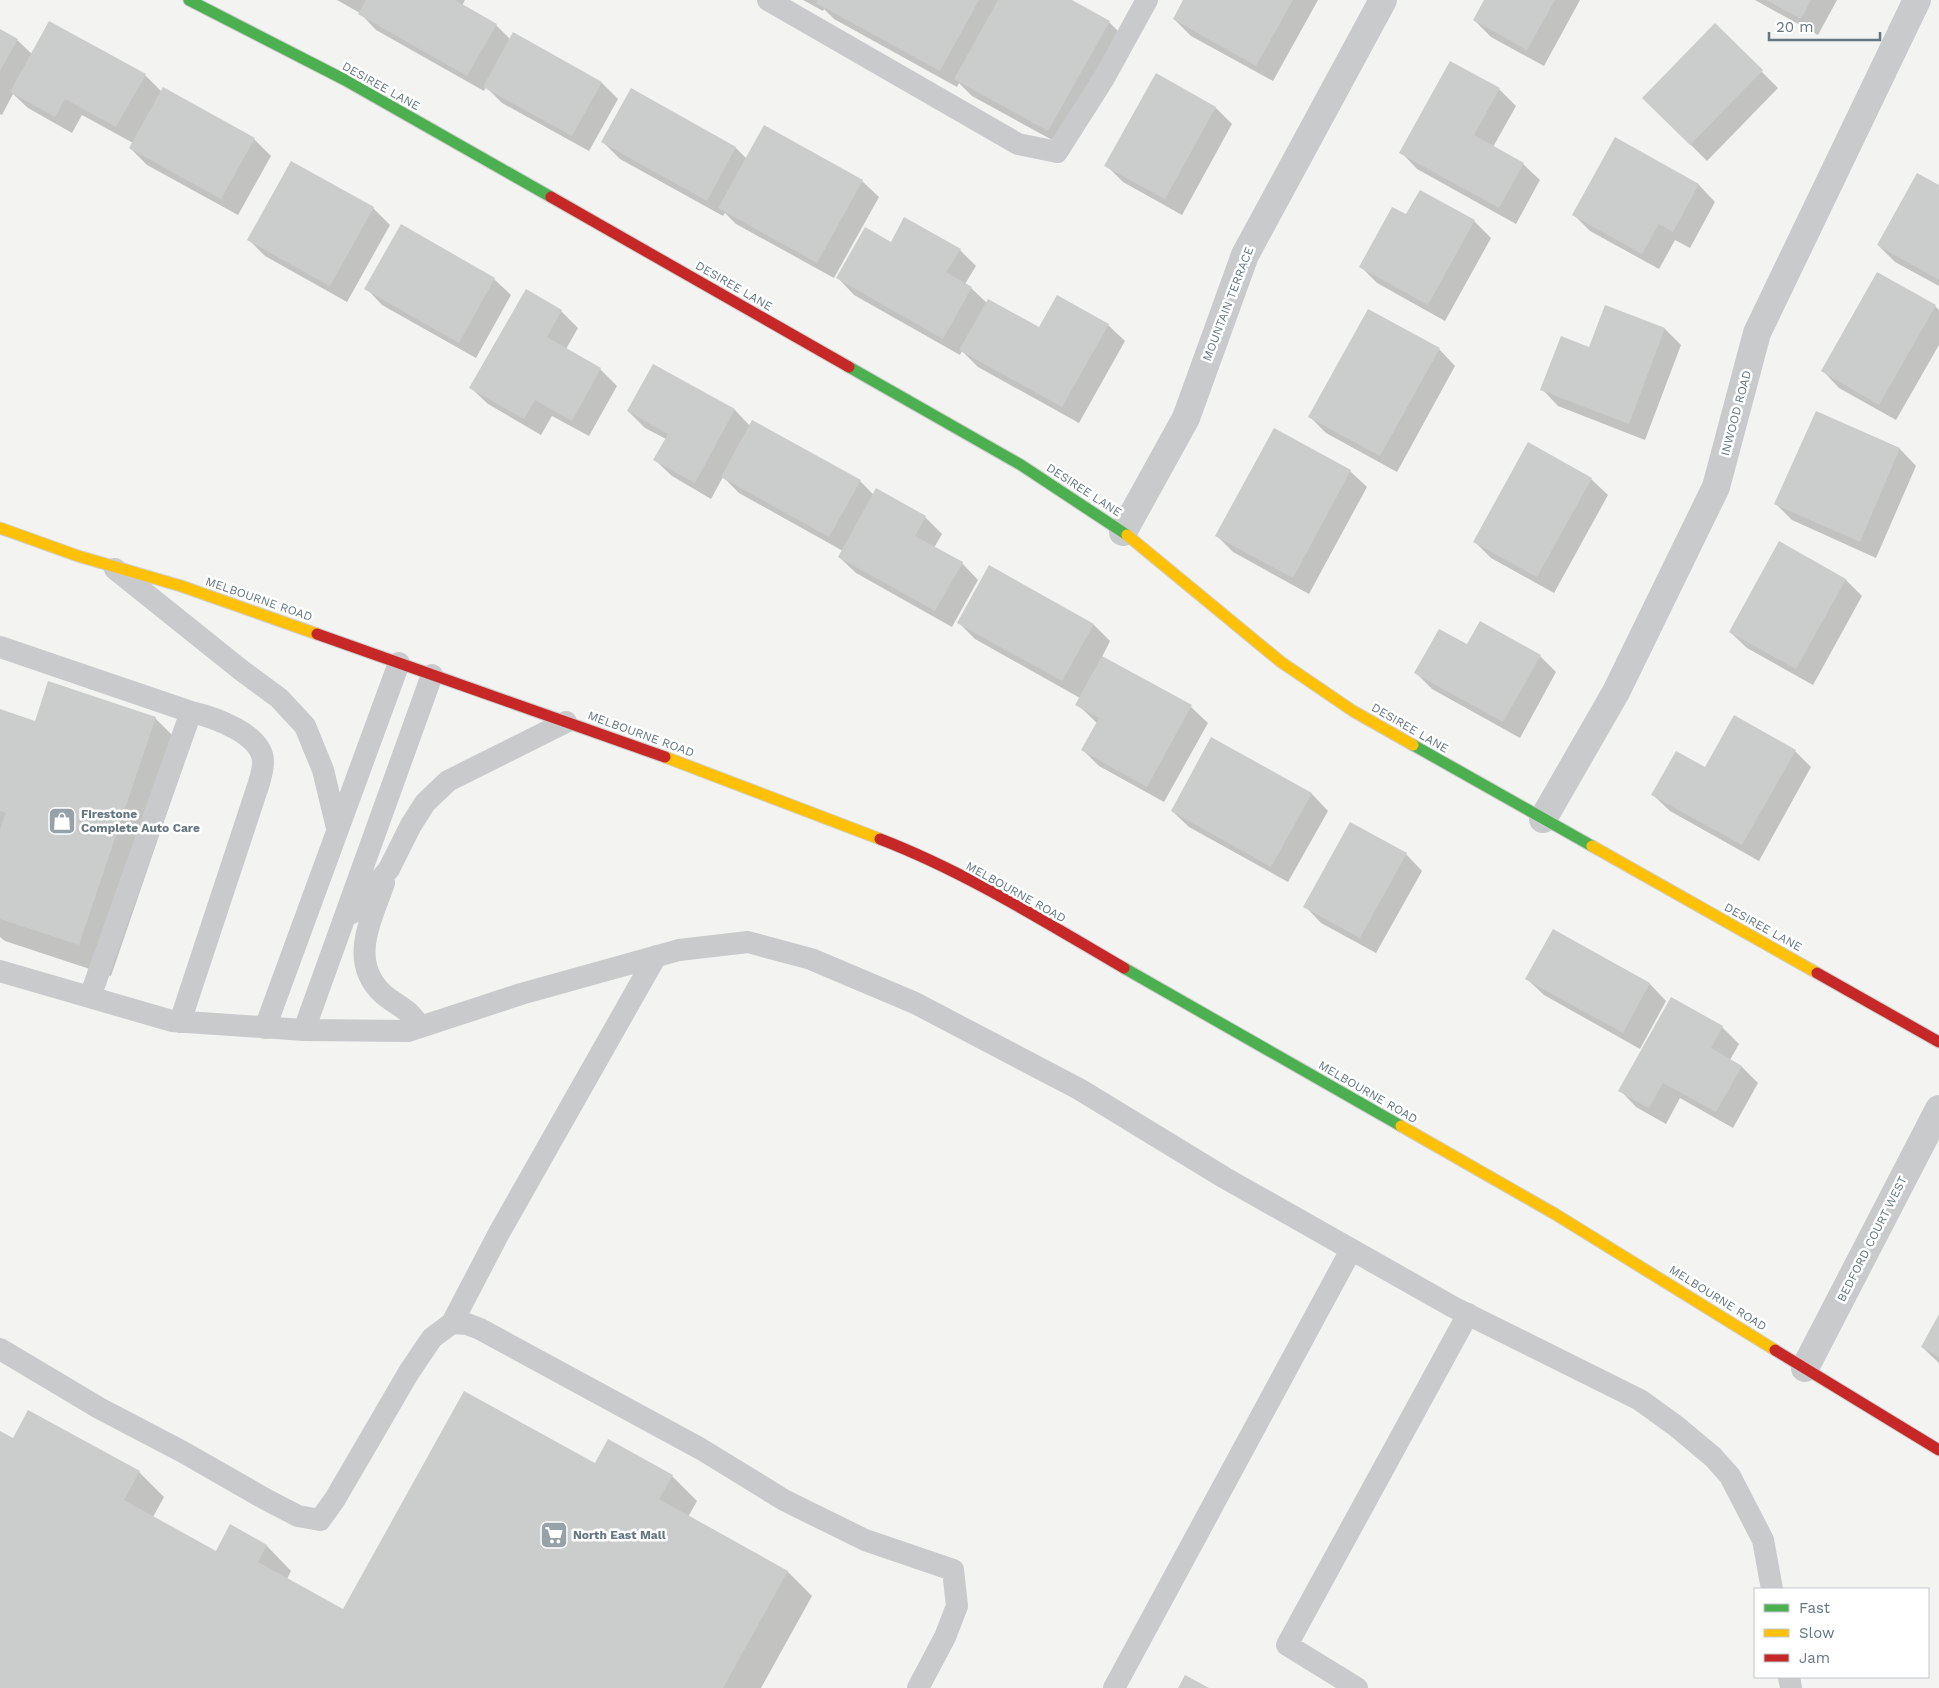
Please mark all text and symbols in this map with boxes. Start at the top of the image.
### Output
scale bar [1769,10,1880,42]
text: 20 m [1776,18,1814,36]
street label: DESIREE LANE [340,59,423,113]
street label: MOUNTAIN TERRACE [1200,245,1256,363]
street label: DESIREE LANE [693,258,775,314]
street label: INWOOD ROAD [1718,369,1754,457]
street label: DESIREE LANE [1044,461,1124,520]
street label: MELBOURNE ROAD [204,574,314,624]
street label: DESIREE LANE [1369,700,1451,756]
street label: MELBOURNE ROAD [586,708,696,760]
shop icon: Firestone Complete Auto Care [47,806,77,836]
place label: Firestone Complete Auto Care [81,807,200,835]
street label: MELBOURNE ROAD [964,859,1068,925]
street label: DESIREE LANE [1722,900,1805,954]
street label: MELBOURNE ROAD [1316,1058,1420,1126]
street label: BEDFORD COURT WEST [1834,1174,1910,1304]
street label: MELBOURNE ROAD [1667,1262,1769,1334]
supermarket icon: North East Mall [539,1520,569,1550]
place label: North East Mall [573,1528,666,1542]
legend [1754,1588,1929,1678]
text: Fast [1799,1599,1831,1617]
text: Slow [1799,1624,1835,1642]
text: Jam [1799,1649,1830,1667]

